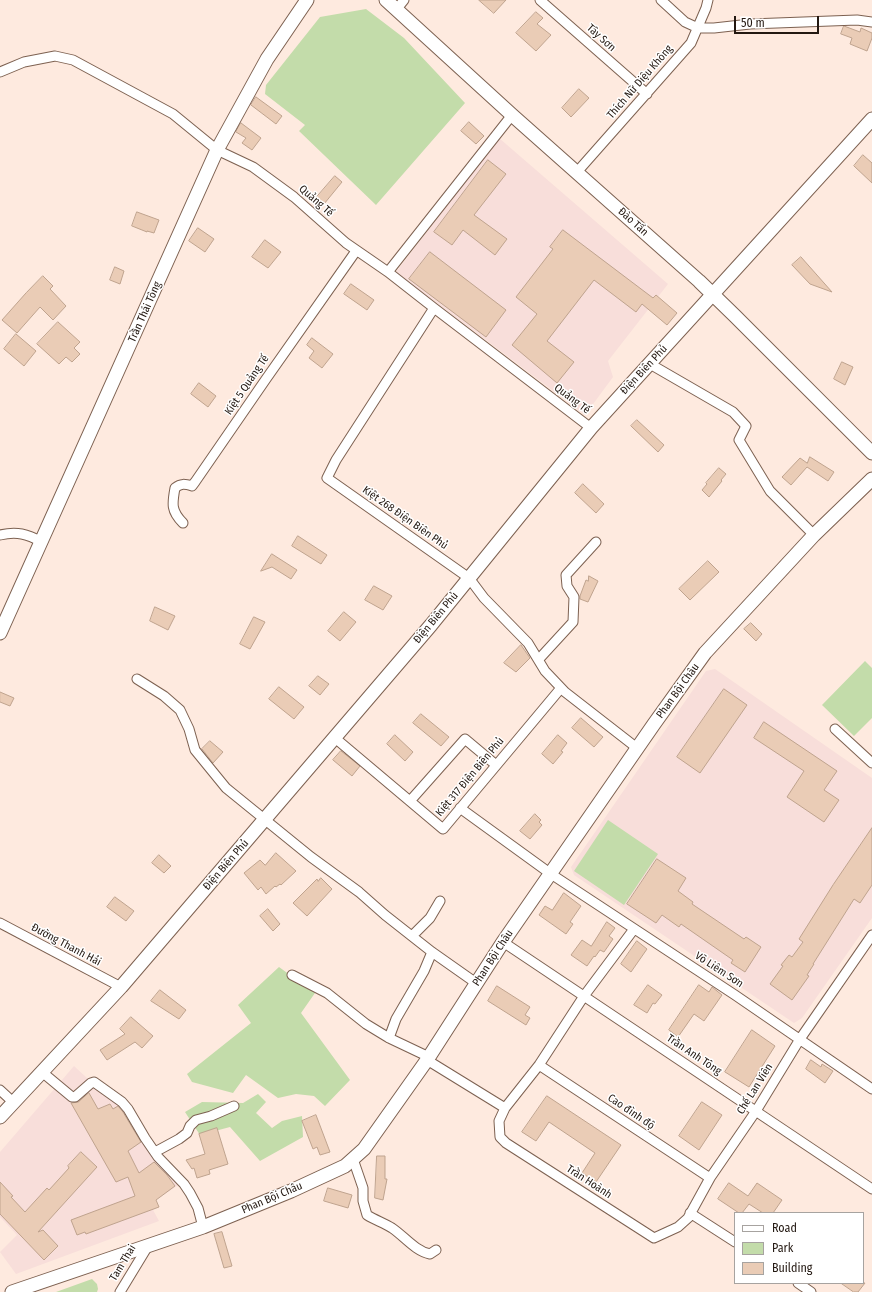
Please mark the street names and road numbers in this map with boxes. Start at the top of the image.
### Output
street label: Tây Sơn [584,22,618,54]
street label: Thích Nữ Diệu Không [604,42,676,122]
street label: Quảng Tế [296,182,336,220]
street label: Đào Tấn [615,205,651,239]
street label: Trần Thái Tông [126,280,164,344]
street label: Điện Biên Phủ [618,343,670,397]
street label: Kiệt 5 Quảng Tế [222,353,272,417]
street label: Quảng Tế [551,381,593,417]
street label: Kiệt 268 Điện Biên Phủ [360,484,450,552]
street label: Điện Biên Phủ [411,590,461,646]
street label: Phan Bội Châu [654,661,702,721]
street label: Kiệt 317 Điện Biên Phủ [433,735,507,819]
street label: Điện Biên Phủ [200,837,252,893]
street label: Đường Thanh Hải [29,921,103,969]
street label: Phan Bội Châu [470,927,516,989]
street label: Võ Liêm Sơn [692,949,746,991]
street label: Trần Anh Tông [664,1032,724,1078]
street label: Chế Lan Viên [734,1061,776,1117]
street label: Cao đình độ [605,1091,657,1133]
street label: Trần Hoành [564,1162,614,1202]
street label: Phan Bội Châu [240,1179,304,1217]
street label: Tam Thai [107,1242,139,1284]

